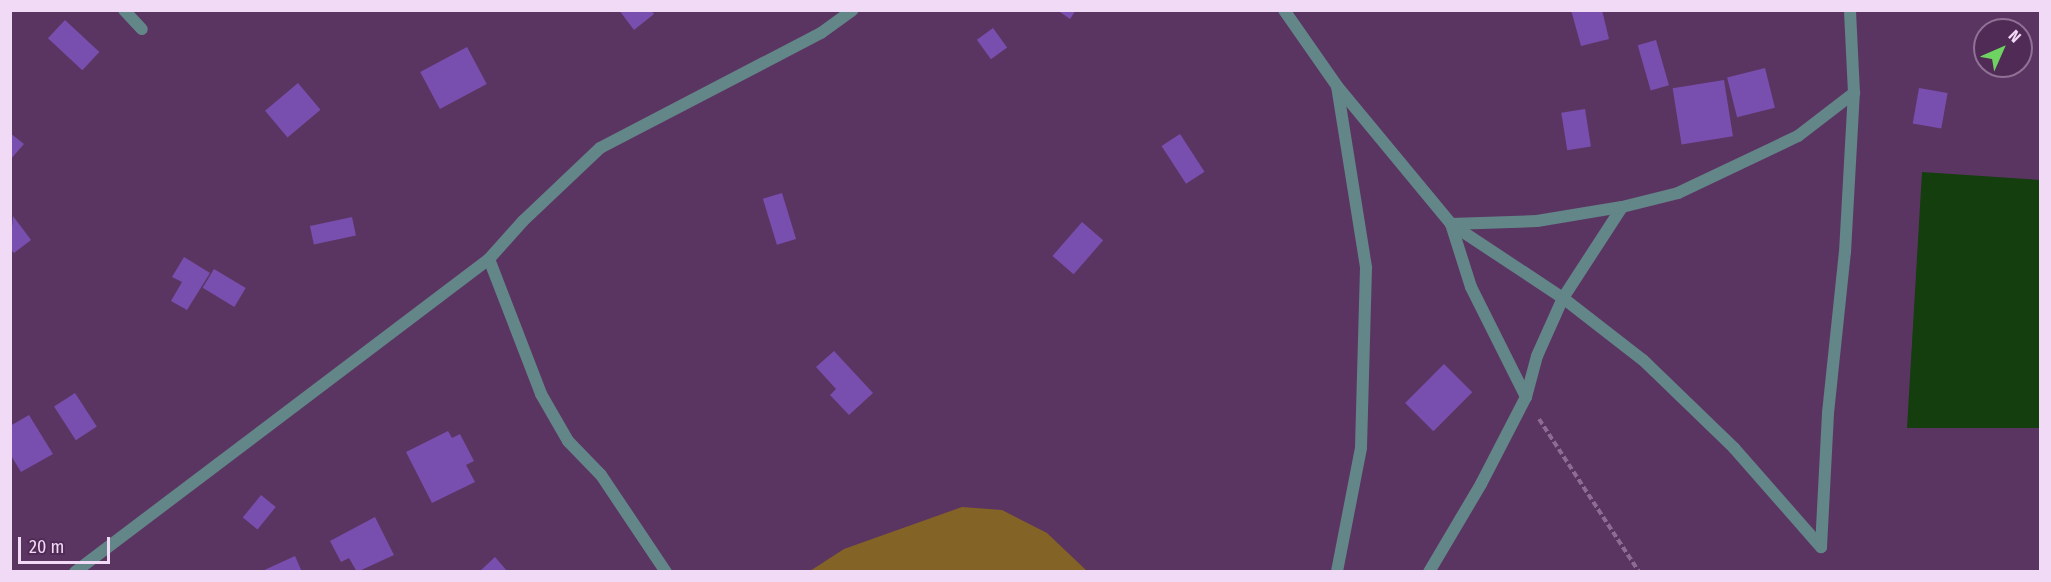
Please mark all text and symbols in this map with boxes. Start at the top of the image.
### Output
north arrow [1973,18,2033,78]
text: N [2005,26,2025,46]
scale bar [21,525,112,563]
text: 20 m [29,536,64,558]

